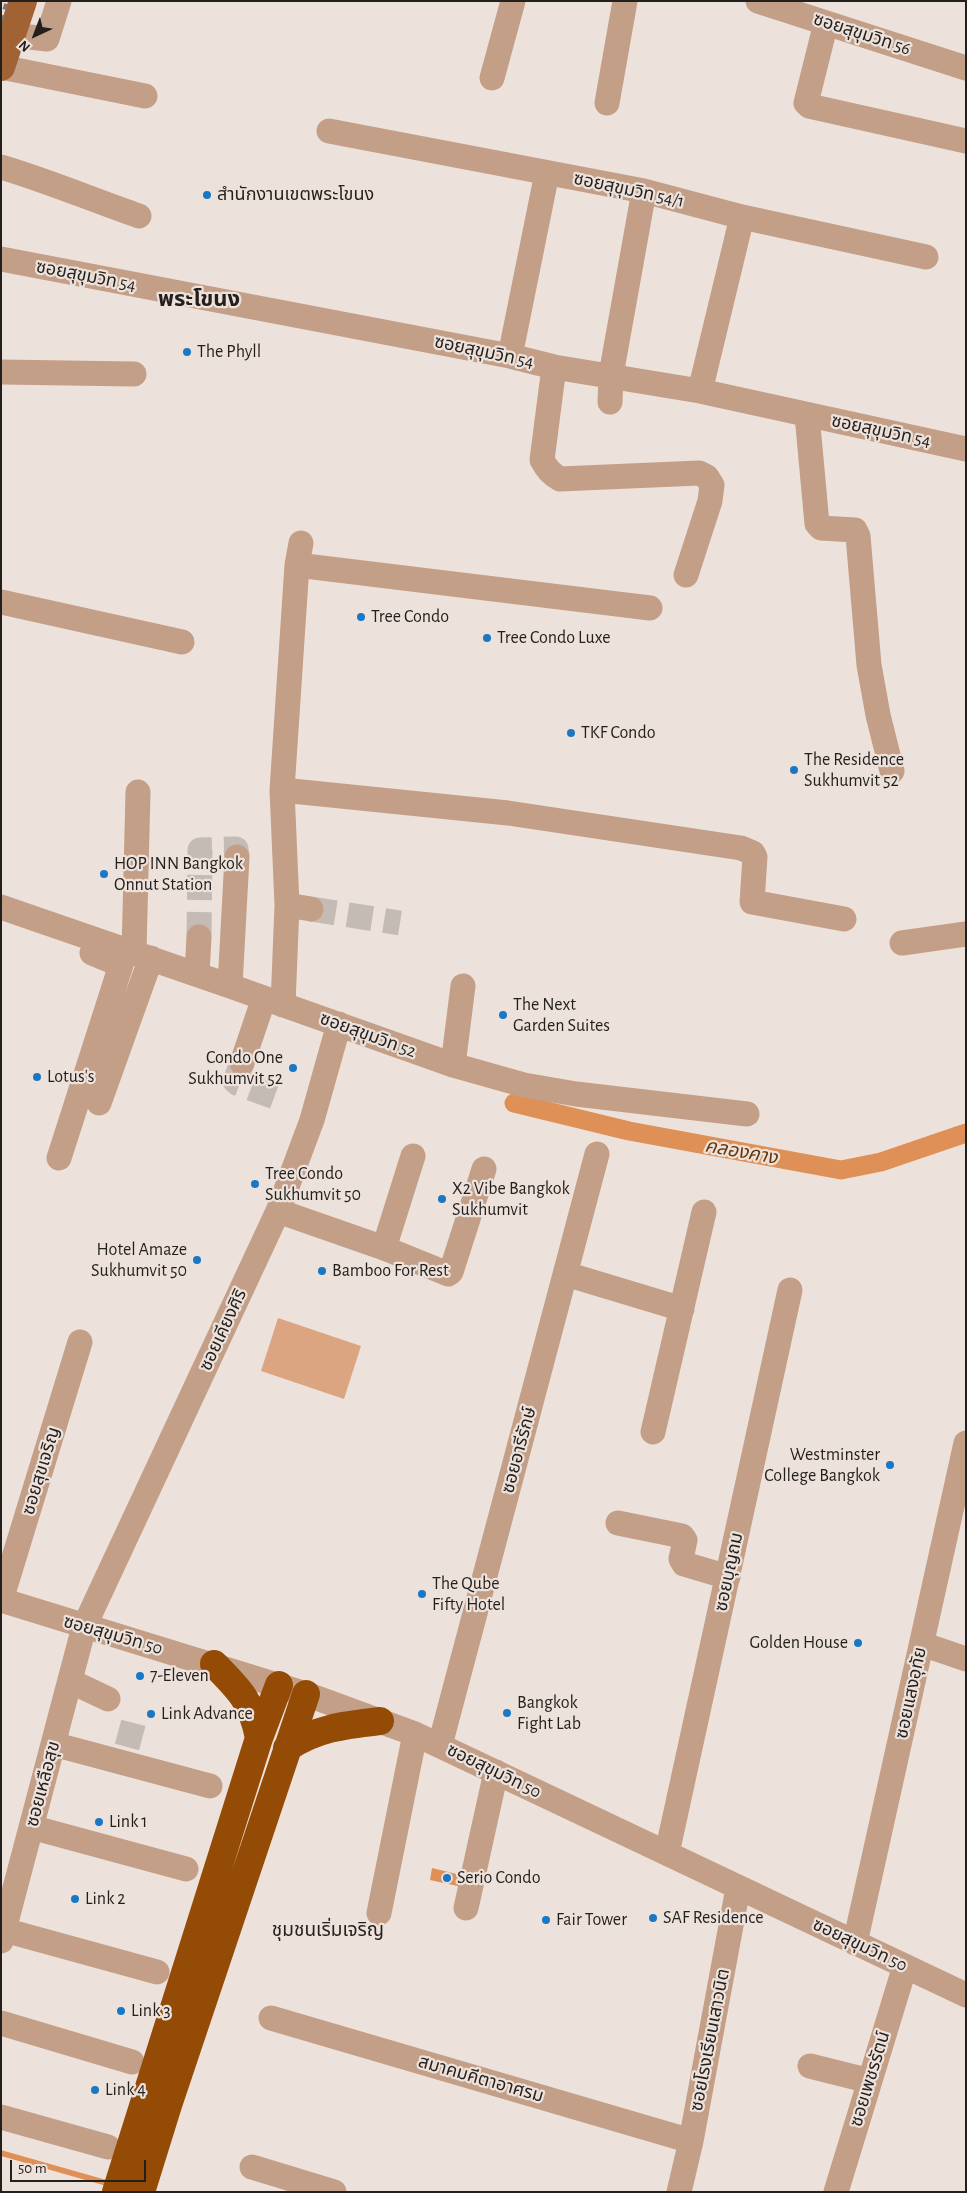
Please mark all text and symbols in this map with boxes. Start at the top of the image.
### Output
street label: ซอยสุขุมวิท 56 [811,8,913,60]
north arrow [10,10,60,60]
text: N [16,38,33,54]
street label: ซอยสุขุมวิท 54/1 [572,168,686,212]
place label: สำนักงานเขตพระโขนง [217,184,374,206]
marker: สำนักงานเขตพระโขนง [201,189,213,201]
street label: ซอยสุขุมวิท 54 [34,256,138,296]
district label: พระโขนง [158,286,240,312]
street label: ซอยสุขุมวิท 54 [432,331,536,373]
place label: The Phyll [197,341,261,363]
marker: The Phyll [181,346,193,358]
street label: ซอยสุขุมวิท 54 [829,410,933,452]
place label: Tree Condo [371,606,449,628]
marker: Tree Condo [355,611,367,623]
place label: Tree Condo Luxe [497,627,611,649]
marker: Tree Condo Luxe [481,632,493,644]
place label: TKF Condo [581,722,656,744]
marker: TKF Condo [565,727,577,739]
place label: The Residence Sukhumvit 52 [804,749,904,792]
marker: The Residence Sukhumvit 52 [788,764,800,776]
place label: HOP INN Bangkok Onnut Station [114,853,243,896]
marker: HOP INN Bangkok Onnut Station [98,868,110,880]
place label: The Next Garden Suites [513,994,610,1036]
street label: ซอยสุขุมวิท 52 [317,1008,419,1062]
marker: The Next Garden Suites [497,1009,509,1021]
place label: Condo One Sukhumvit 52 [188,1047,283,1090]
marker: Condo One Sukhumvit 52 [287,1062,299,1074]
place label: Lotus's [47,1066,94,1088]
marker: Lotus's [31,1071,43,1083]
water label: คลองคาง [703,1134,779,1170]
place label: Tree Condo Sukhumvit 50 [265,1163,361,1206]
marker: Tree Condo Sukhumvit 50 [249,1178,261,1190]
place label: X2 Vibe Bangkok Sukhumvit [452,1178,570,1220]
marker: X2 Vibe Bangkok Sukhumvit [436,1193,448,1205]
place label: Hotel Amaze Sukhumvit 50 [91,1239,187,1282]
marker: Hotel Amaze Sukhumvit 50 [191,1254,203,1266]
place label: Bamboo For Rest [332,1260,449,1282]
marker: Bamboo For Rest [316,1265,328,1277]
street label: ซอยเคียงศิริ [195,1286,251,1374]
street label: ซอยอารีรักษ์ [497,1404,541,1496]
street label: ซอยสุขเจริญ [17,1424,65,1518]
place label: Westminster College Bangkok [764,1444,880,1486]
marker: Westminster College Bangkok [884,1459,896,1471]
street label: ซอยบุญถม [710,1531,748,1613]
place label: The Qube Fifty Hotel [432,1573,505,1616]
marker: The Qube Fifty Hotel [416,1588,428,1600]
street label: ซอยสุขุมวิท 50 [61,1611,165,1659]
place label: Golden House [749,1632,848,1654]
marker: Golden House [852,1637,864,1649]
street label: ซอยแสงอุทัย [891,1645,931,1741]
place label: 7-Eleven [150,1665,209,1687]
marker: 7-Eleven [134,1670,146,1682]
place label: Bangkok Fight Lab [517,1692,581,1735]
place label: Link Advance [161,1703,253,1725]
marker: Bangkok Fight Lab [501,1707,513,1719]
marker: Link Advance [145,1708,157,1720]
street label: ซอยเหลือสุข [21,1739,65,1829]
street label: ซอยสุขุมวิท 50 [443,1739,545,1803]
place label: Link 1 [109,1811,148,1833]
marker: Link 1 [93,1816,105,1828]
place label: Serio Condo [457,1867,541,1889]
marker: Serio Condo [441,1872,453,1884]
place label: Link 2 [85,1888,125,1910]
marker: Link 2 [69,1893,81,1905]
place label: SAF Residence [663,1907,763,1929]
place label: Fair Tower [556,1909,627,1931]
marker: SAF Residence [647,1912,659,1924]
marker: Fair Tower [540,1914,552,1926]
street label: ซอยสุขุมวิท 50 [809,1914,911,1976]
district label: ชุมชนเริ่มเจริญ [272,1919,384,1941]
street label: ซอยโรงเรียนเสาวนิต [686,1967,734,2113]
place label: Link 3 [131,2000,171,2022]
marker: Link 3 [115,2005,127,2017]
street label: ซอยเพชรรัตน์ [845,2029,895,2129]
street label: สมาคมคีตาอาศรม [416,2051,546,2107]
place label: Link 4 [105,2079,146,2101]
marker: Link 4 [89,2084,101,2096]
scale bar [12,2150,149,2182]
text: 50 m [18,2161,47,2176]

